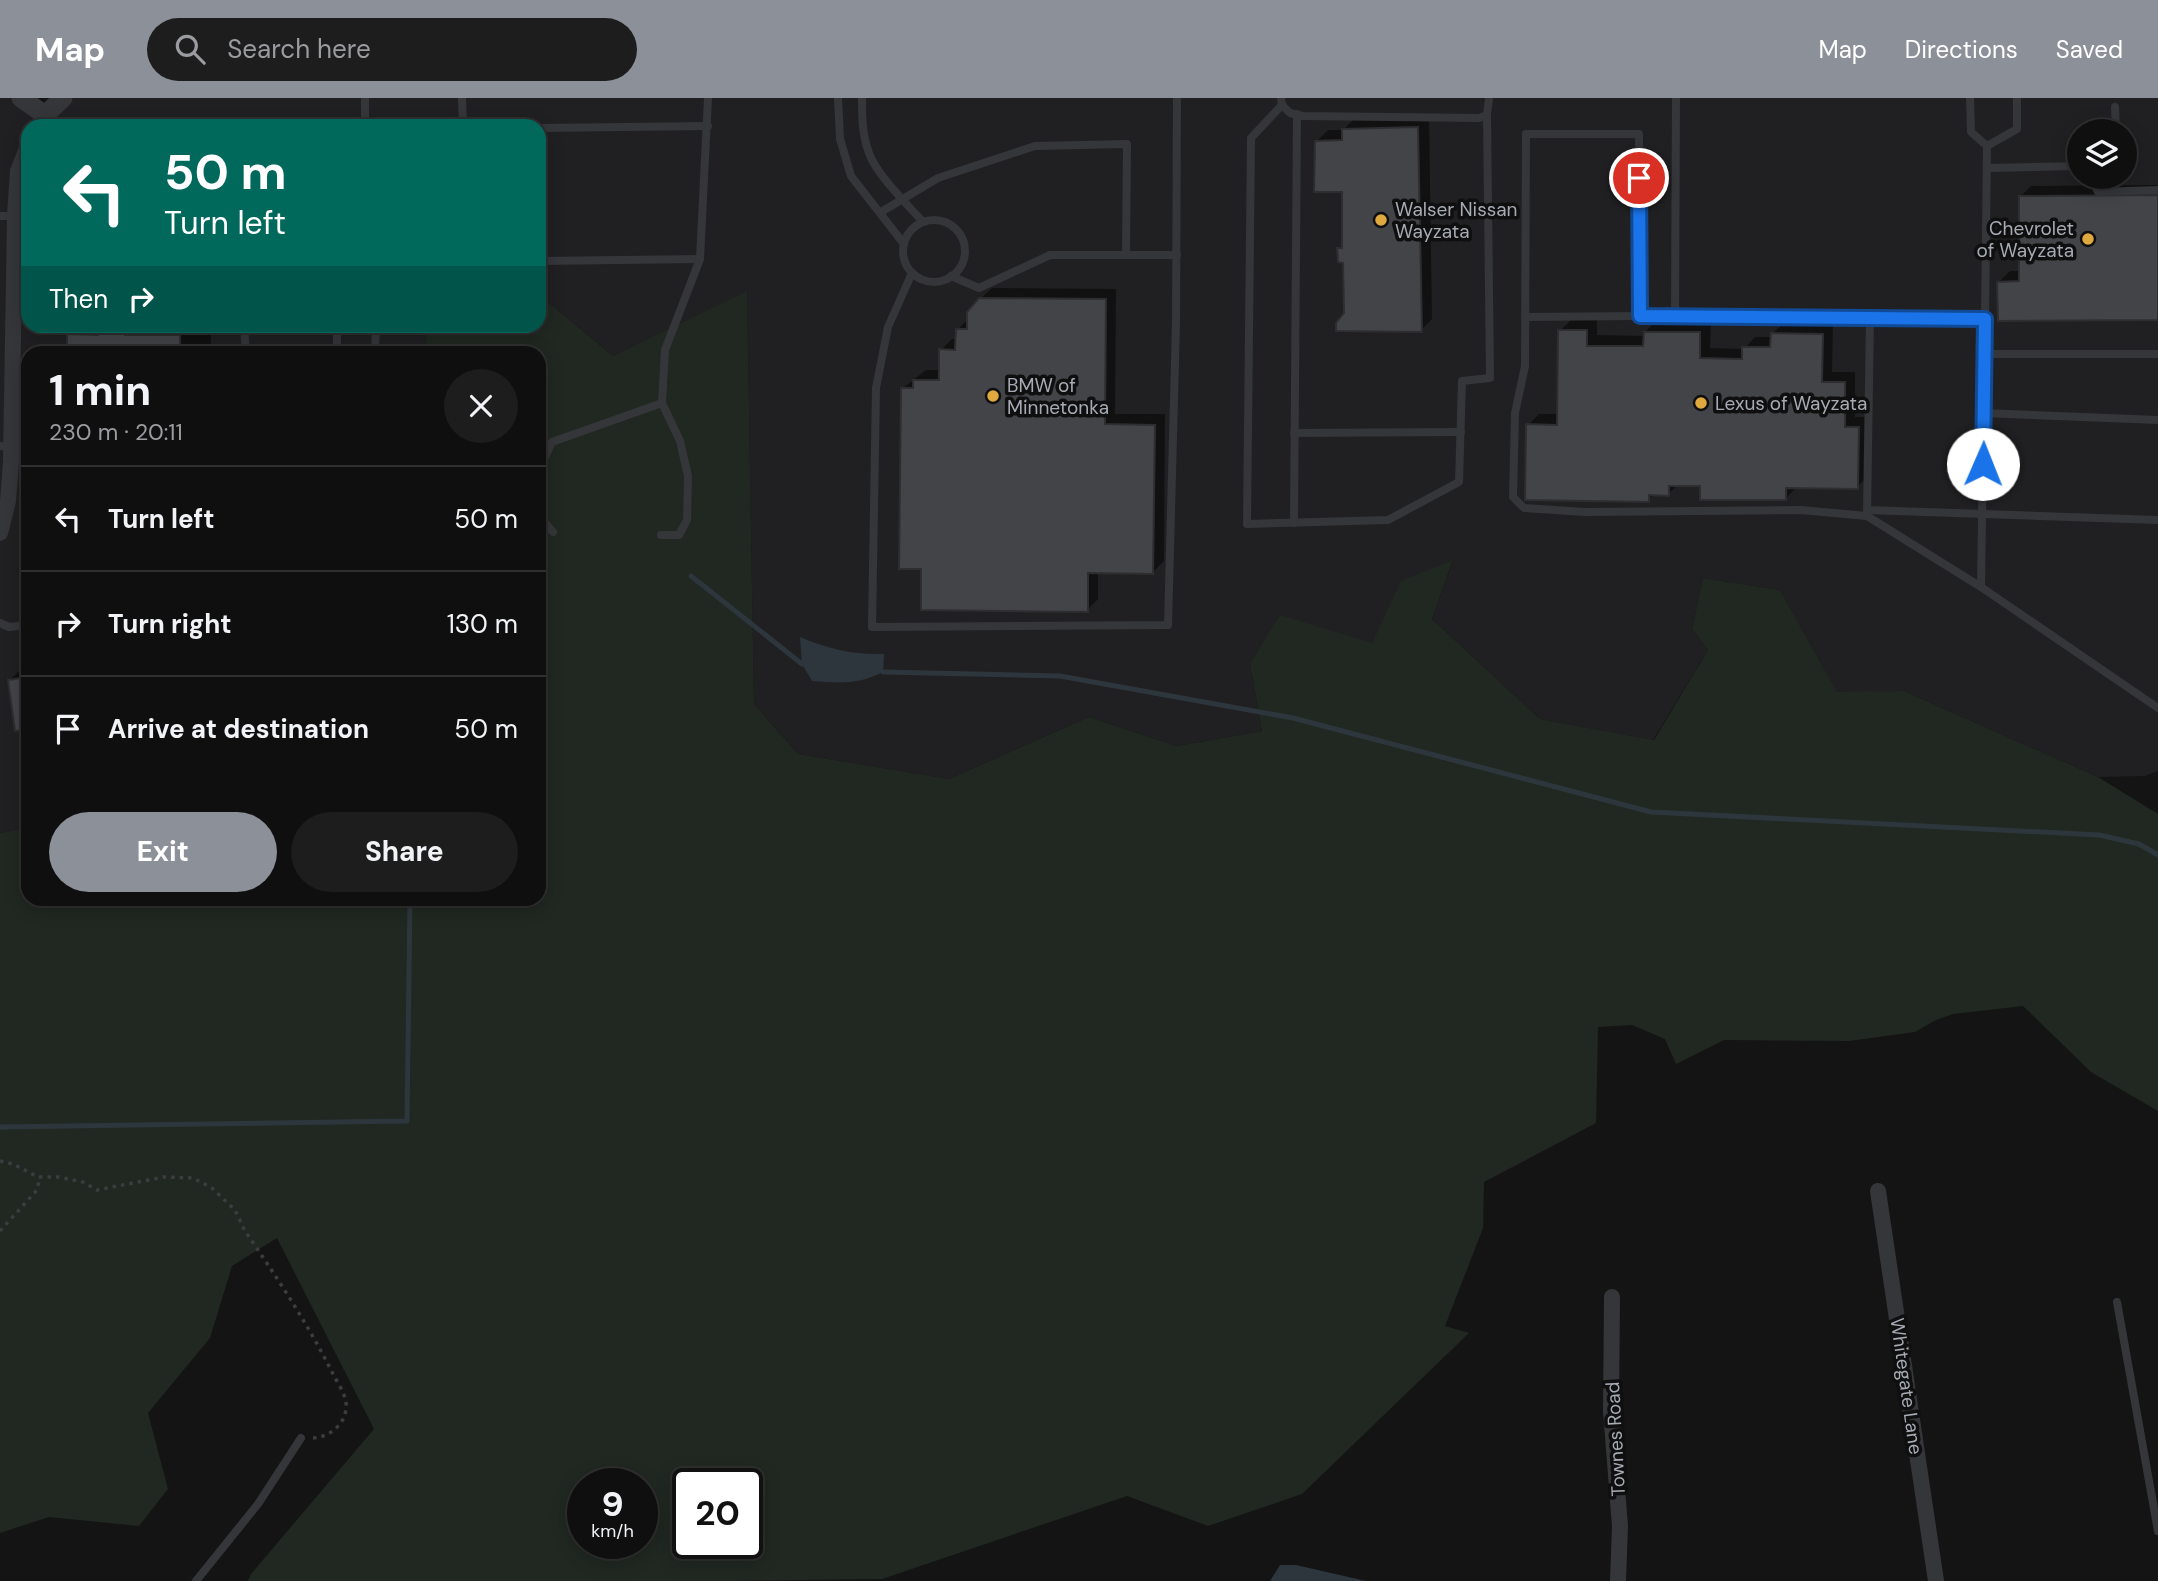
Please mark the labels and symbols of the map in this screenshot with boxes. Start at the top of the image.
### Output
pin [1609,148,1669,208]
place label: Walser Nissan Wayzata [1395,197,1517,244]
marker: Walser Nissan Wayzata [1373,212,1389,228]
place label: Chevrolet of Wayzata [1977,216,2074,263]
marker: Chevrolet of Wayzata [2080,231,2096,247]
place label: BMW of Minnetonka [1007,373,1109,420]
marker: BMW of Minnetonka [985,388,1001,404]
place label: Lexus of Wayzata [1715,391,1867,416]
marker: Lexus of Wayzata [1693,395,1709,411]
position arrow [1946,427,2020,501]
street label: Whitegate Lane [1885,1316,1928,1456]
street label: Townes Road [1600,1381,1631,1497]
speed limit sign: 20 [672,1468,763,1559]

